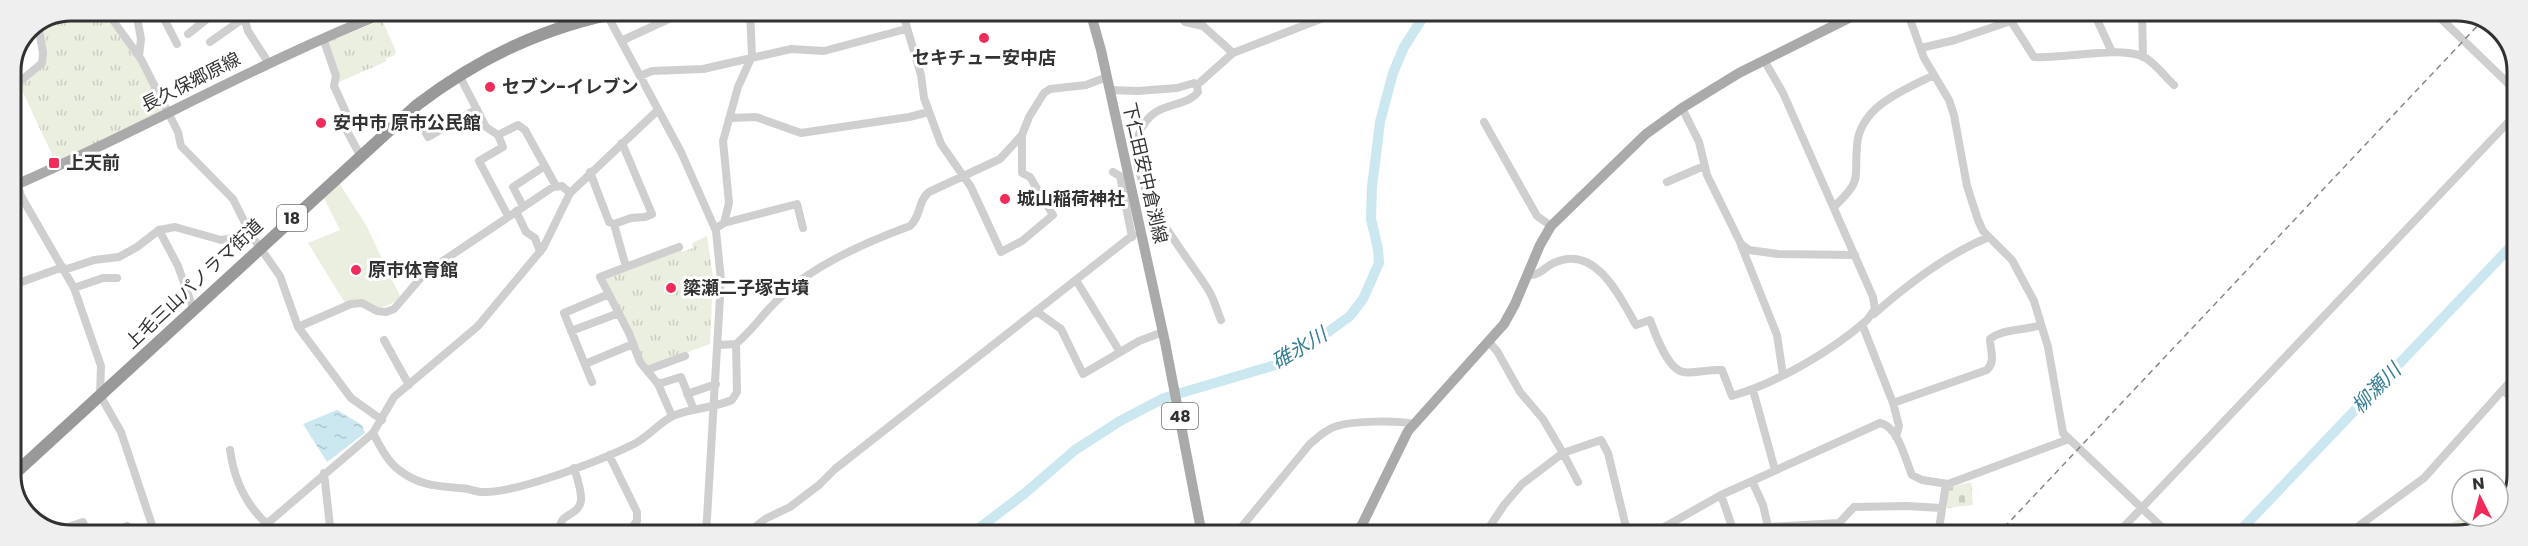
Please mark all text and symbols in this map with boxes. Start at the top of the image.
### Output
marker: セキチュー安中店 [977,31,991,45]
place label: セキチュー安中店 [912,45,1056,70]
street label: 長久保郷原線 [137,46,245,117]
place label: セブン-イレブン [502,74,638,99]
marker: セブン-イレブン [483,80,497,94]
street label: 下仁田安中倉渕線 [1117,100,1174,246]
place label: 安中市 原市公民館 [333,110,481,135]
marker: 安中市 原市公民館 [314,116,328,130]
place label: 上天前 [66,150,120,175]
marker: 上天前 [47,156,61,170]
place label: 城山稲荷神社 [1017,186,1125,211]
marker: 城山稲荷神社 [998,192,1012,206]
road number: 18 [277,205,307,231]
street label: 上毛三山パノラマ街道 [119,213,268,354]
place label: 原市体育館 [368,257,458,282]
marker: 原市体育館 [349,263,363,277]
place label: 簗瀬二子塚古墳 [683,275,809,300]
marker: 簗瀬二子塚古墳 [664,281,678,295]
water label: 碓氷川 [1266,320,1334,375]
water label: 柳瀬川 [2345,355,2408,419]
road number: 48 [1162,403,1198,429]
north arrow [2450,468,2510,528]
text: N [2471,472,2486,496]

